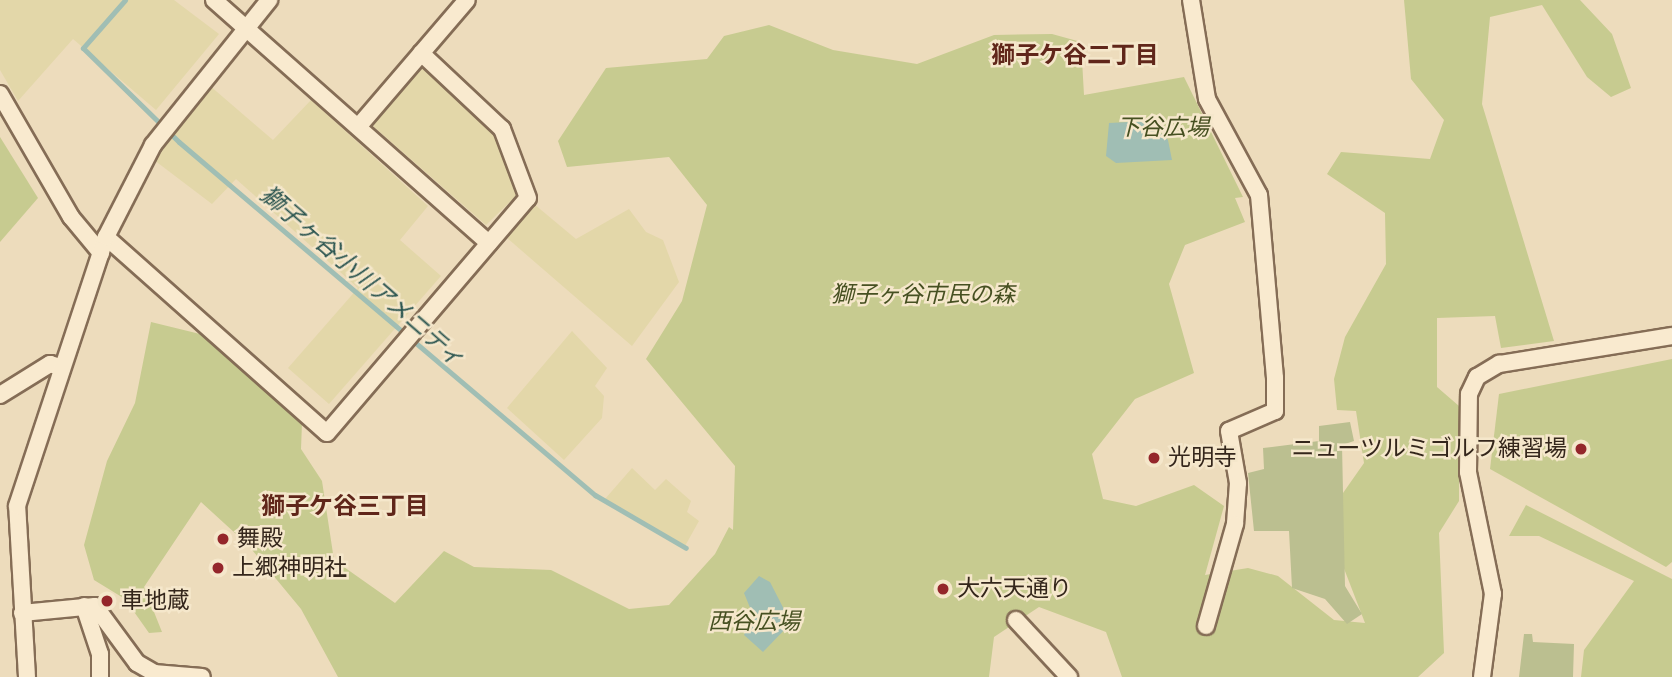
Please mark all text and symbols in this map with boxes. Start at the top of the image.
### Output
district label: 獅子ケ谷二丁目 [991,42,1159,70]
park label: 下谷広場 [1117,114,1209,142]
water label: 獅子ヶ谷小川アメニティ [253,180,471,374]
park label: 獅子ヶ谷市民の森 [831,281,1015,309]
place label: ニューツルミゴルフ練習場 [1291,435,1567,463]
marker: ニューツルミゴルフ練習場 [1573,441,1589,457]
place label: 光明寺 [1168,444,1237,472]
marker: 光明寺 [1146,450,1162,466]
district label: 獅子ケ谷三丁目 [261,493,429,521]
place label: 舞殿 [237,525,283,553]
marker: 舞殿 [215,531,231,547]
place label: 上郷神明社 [232,554,347,582]
marker: 上郷神明社 [210,560,226,576]
place label: 大六天通り [957,575,1072,603]
marker: 大六天通り [935,581,951,597]
place label: 車地蔵 [121,587,190,615]
marker: 車地蔵 [99,593,115,609]
park label: 西谷広場 [708,608,800,636]

